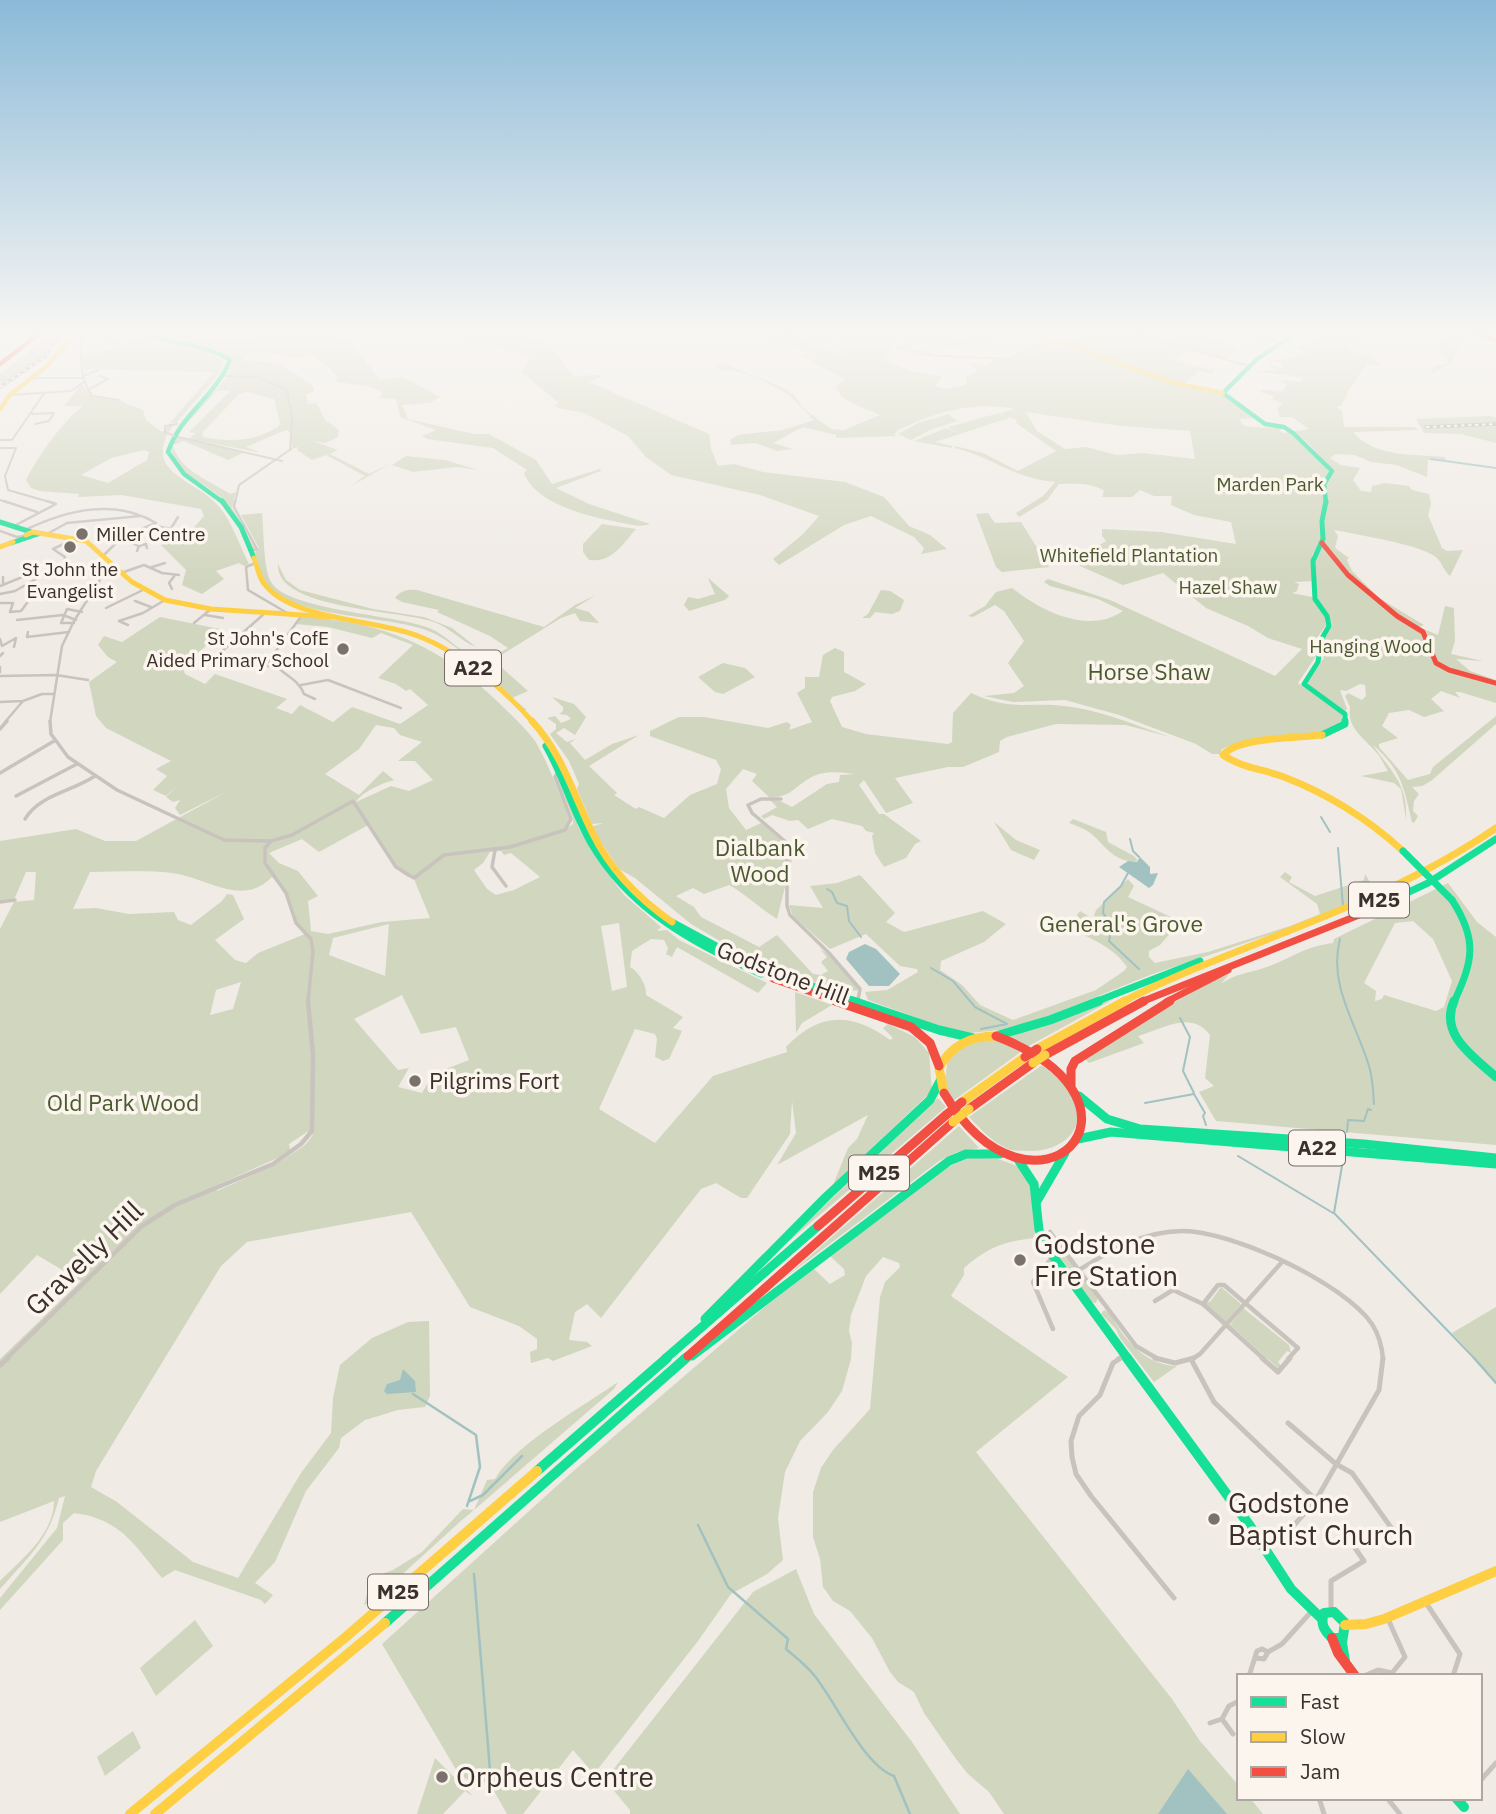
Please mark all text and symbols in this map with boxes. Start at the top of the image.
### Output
park label: Marden Park [1216,472,1324,496]
place label: Miller Centre [96,522,205,546]
marker: Miller Centre [74,526,90,542]
marker: St John the Evangelist [62,539,78,555]
park label: Whitefield Plantation [1040,543,1218,567]
place label: St John the Evangelist [22,557,118,603]
park label: Hazel Shaw [1179,575,1277,599]
place label: St John's CofE Aided Primary School [146,626,329,672]
park label: Hanging Wood [1309,634,1433,658]
marker: St John's CofE Aided Primary School [335,641,351,657]
road number: A22 [445,650,501,686]
park label: Horse Shaw [1087,656,1211,686]
park label: Dialbank Wood [715,832,805,888]
road number: M25 [1349,883,1409,918]
park label: General's Grove [1039,908,1203,938]
street label: Godstone Hill [713,933,854,1011]
place label: Pilgrims Fort [429,1065,560,1095]
marker: Pilgrims Fort [407,1073,423,1089]
park label: Old Park Wood [47,1087,199,1117]
road number: A22 [1289,1130,1345,1166]
road number: M25 [849,1156,909,1190]
street label: Gravelly Hill [17,1192,151,1323]
place label: Godstone Fire Station [1034,1225,1178,1294]
marker: Godstone Fire Station [1012,1252,1028,1268]
place label: Godstone Baptist Church [1228,1484,1413,1553]
marker: Godstone Baptist Church [1206,1511,1222,1527]
road number: M25 [368,1574,428,1610]
legend [1237,1674,1482,1800]
text: Fast [1300,1687,1340,1715]
text: Slow [1300,1722,1346,1750]
text: Jam [1300,1757,1340,1785]
place label: Orpheus Centre [456,1758,654,1795]
marker: Orpheus Centre [434,1769,450,1785]

